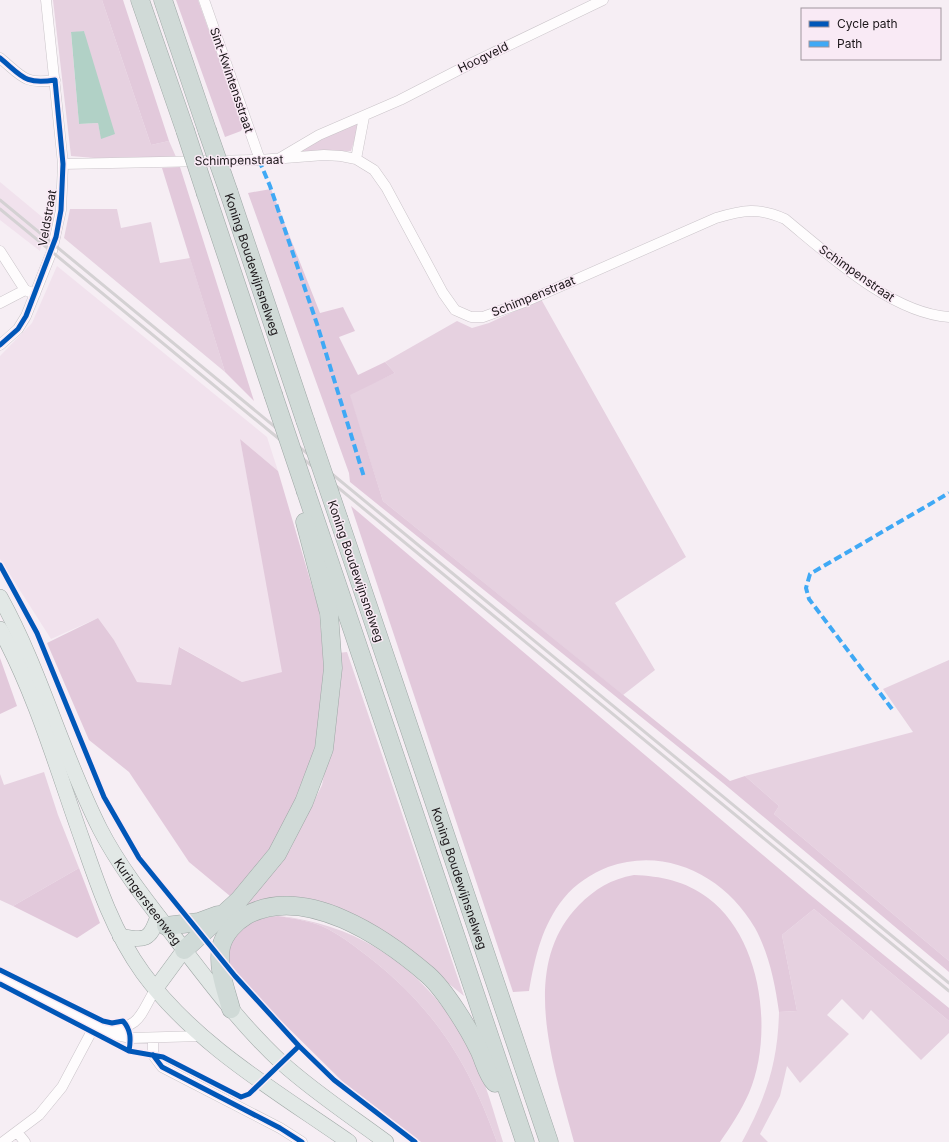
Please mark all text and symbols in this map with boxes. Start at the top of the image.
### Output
legend [801,8,941,60]
text: Cycle path [837,16,898,31]
street label: Sint-Kwintensstraat [207,25,257,135]
text: Path [837,36,862,51]
street label: Hoogveld [455,38,511,76]
street label: Schimpenstraat [195,152,284,168]
street label: Veldstraat [35,189,59,247]
street label: Koning Boudewijnsnelweg [222,191,284,337]
street label: Schimpenstraat [816,241,898,305]
street label: Schimpenstraat [489,272,577,320]
street label: Koning Boudewijnsnelweg [325,498,387,644]
street label: Koning Boudewijnsnelweg [429,805,491,951]
street label: Kuringersteenweg [111,856,185,948]

